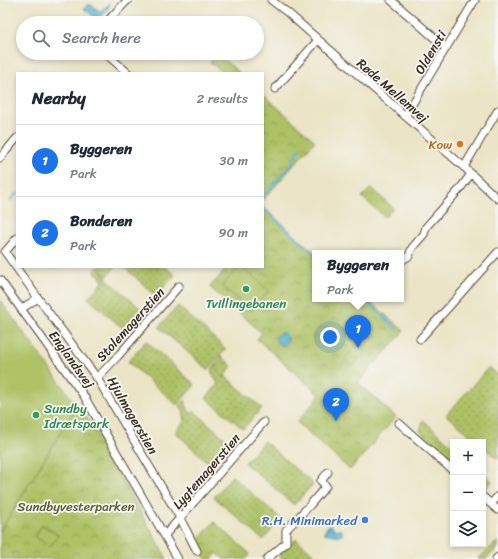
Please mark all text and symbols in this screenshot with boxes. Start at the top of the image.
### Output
search box [16,16,264,60]
text: Search here [62,25,141,51]
street label: Oldensti [408,25,453,79]
icon: search [30,27,52,49]
street label: Røde Mellemvej [351,52,435,129]
text: Nearby [32,83,86,113]
text: 2 results [197,87,248,110]
place label: Kow [429,133,453,156]
text: Byggeren [70,136,132,162]
marker: Kow [455,139,465,149]
text: 1 [42,149,48,172]
text: 30 m [219,149,248,172]
text: Park [70,162,97,185]
text: Bonderen [70,208,132,234]
text: 2 [41,221,49,244]
text: 90 m [218,221,248,244]
text: Park [70,234,97,257]
popup [312,250,404,302]
text: Byggeren [327,252,389,278]
text: Park [327,278,354,301]
street label: Stolemagerstien [90,282,170,367]
marker: Tvillingebanen [241,284,251,294]
place label: Tvillingebanen [206,292,286,315]
pin: 1 [345,315,371,348]
street label: Englandsvej [43,325,101,394]
your location [320,327,340,347]
street label: Hjulmagerstien [101,372,164,459]
pin: 2 [323,388,349,421]
place label: Sundby Idrætspark [43,397,109,435]
marker: Sundby Idrætspark [31,410,41,420]
street label: Lygtemagerstien [167,428,246,515]
map controls [450,439,486,547]
button: + [450,439,486,475]
button: − [450,475,486,511]
park label: Sundbyvesterparken [17,495,135,518]
place label: R.H. Minimarked [262,509,358,532]
button: layers [450,511,486,547]
marker: R.H. Minimarked [360,515,370,525]

